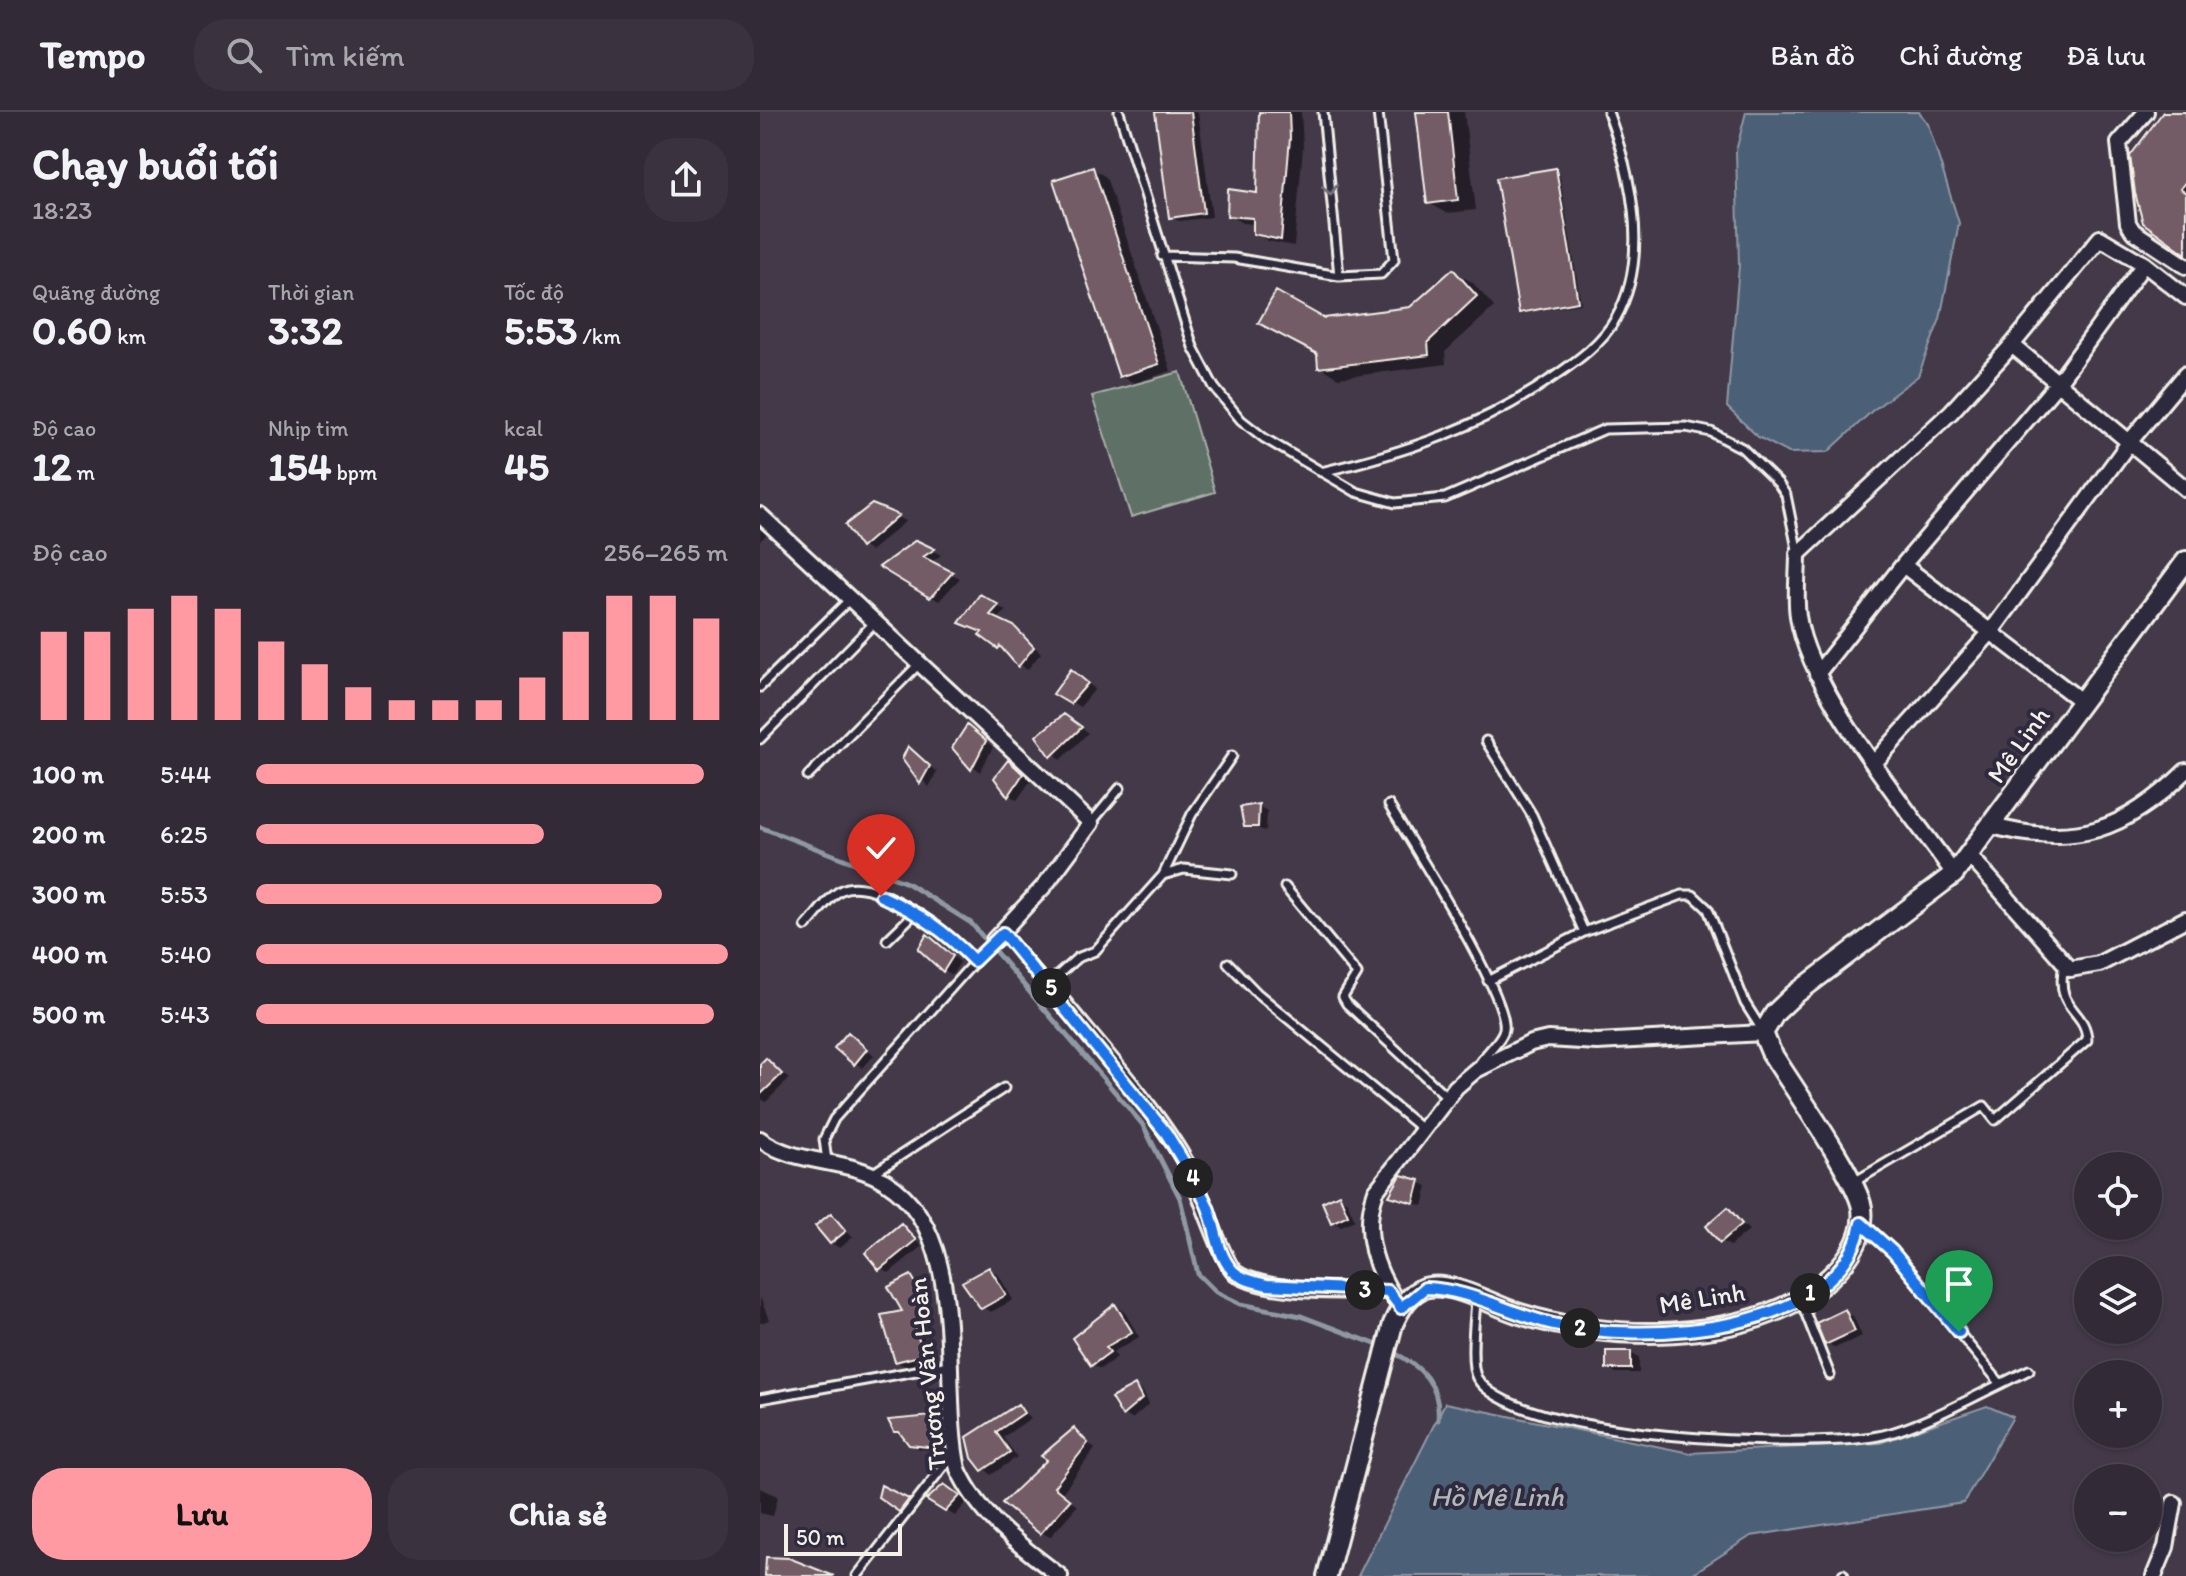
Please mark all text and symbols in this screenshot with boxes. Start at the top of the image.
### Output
search box [194,19,754,91]
text: Tempo [40,32,146,78]
icon: search [222,33,266,77]
text: Tìm kiếm [286,37,405,74]
text: Bản đồ [1771,38,1855,72]
text: Chỉ đường [1899,38,2022,72]
text: Đã lưu [2066,38,2146,72]
text: Chạy buổi tối [32,137,279,190]
button: share [644,138,728,222]
one-way arrow [1322,184,1339,197]
text: 18:23 [32,194,93,226]
text: Quãng đường [32,279,160,306]
text: Thời gian [268,279,354,306]
text: Tốc độ [504,279,564,306]
text: 0.60 [32,306,112,354]
text: 3:32 [268,306,342,354]
text: 5:53 [504,306,578,354]
text: km [112,323,146,350]
text: /km [578,323,621,350]
text: Độ cao [32,415,96,442]
text: Nhịp tim [268,415,349,442]
text: kcal [504,415,543,442]
text: 12 [32,442,72,490]
text: 154 [268,442,332,490]
text: 45 [504,442,549,490]
text: m [72,459,95,486]
text: bpm [332,459,377,486]
text: Độ cao [32,536,108,568]
text: 256–265 m [604,536,728,568]
street label: Mê Linh [1980,701,2056,789]
text: 100 m [32,758,104,790]
text: 5:44 [160,758,211,790]
pin [847,814,915,896]
text: 200 m [32,818,105,850]
text: 6:25 [160,818,207,850]
icon: check [859,826,903,870]
text: 300 m [32,878,106,910]
text: 5:53 [160,878,208,910]
text: 400 m [32,938,107,970]
text: 5:40 [160,938,212,970]
pin: 5 [1031,968,1071,1008]
text: 5 [1045,974,1057,1001]
text: 500 m [32,998,105,1030]
text: 5:43 [160,998,210,1030]
map controls [2074,1152,2162,1552]
button: locate [2074,1152,2162,1240]
pin: 4 [1173,1158,1213,1198]
text: 4 [1186,1164,1200,1191]
pin [1925,1250,1993,1332]
button: layers [2074,1256,2162,1344]
icon: arrive [1937,1262,1981,1306]
pin: 3 [1345,1270,1385,1310]
pin: 1 [1790,1273,1830,1313]
street label: Mê Linh [1657,1275,1747,1321]
street label: Trương Văn Hoàn [901,1276,953,1472]
text: 3 [1359,1276,1371,1303]
text: 1 [1805,1279,1815,1306]
pin: 2 [1560,1308,1600,1348]
text: 2 [1574,1314,1586,1341]
button: + [2074,1360,2162,1448]
button: − [2074,1464,2162,1552]
button: Lưu [32,1468,372,1560]
button: Chia sẻ [388,1468,728,1560]
water label: Hồ Mê Linh [1430,1479,1564,1513]
scale bar [784,1520,902,1556]
text: 50 m [796,1524,845,1551]

